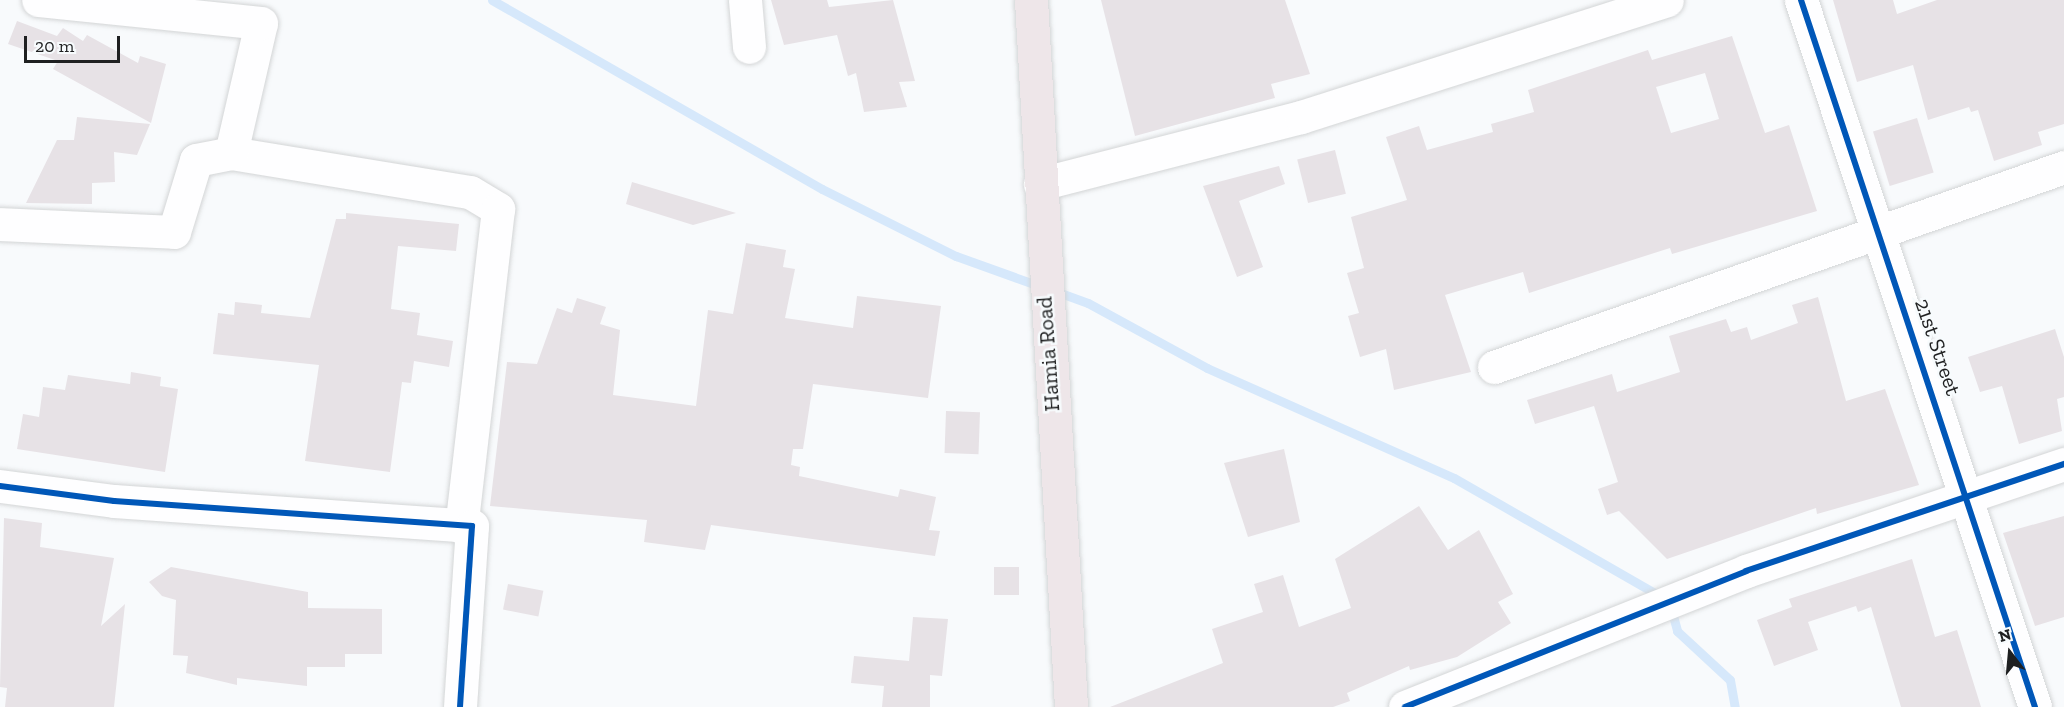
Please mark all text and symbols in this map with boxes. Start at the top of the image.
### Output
scale bar [27,24,123,62]
text: 20 m [35,35,74,57]
street label: 21st Street [1909,295,1967,399]
street label: Hamia Road [1031,296,1065,412]
north arrow [1980,623,2040,683]
text: N [1996,624,2013,646]

